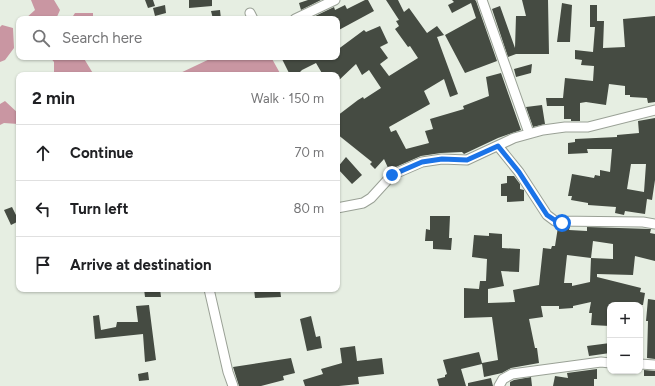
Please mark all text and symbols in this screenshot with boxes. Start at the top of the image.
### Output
search box [16,16,340,60]
icon: search [30,27,52,49]
text: Search here [62,29,142,47]
text: 2 min [32,88,75,108]
text: Walk · 150 m [251,91,324,106]
icon: ahead [32,142,54,164]
text: Continue [70,144,133,162]
text: 70 m [294,145,324,160]
route end [383,166,401,184]
icon: left [32,198,54,220]
text: Turn left [70,200,128,218]
text: 80 m [293,201,324,216]
route start [553,214,571,232]
icon: arrive [32,254,54,276]
text: Arrive at destination [70,256,211,274]
map controls [607,302,643,374]
button: + [607,302,643,338]
button: − [607,338,643,374]

